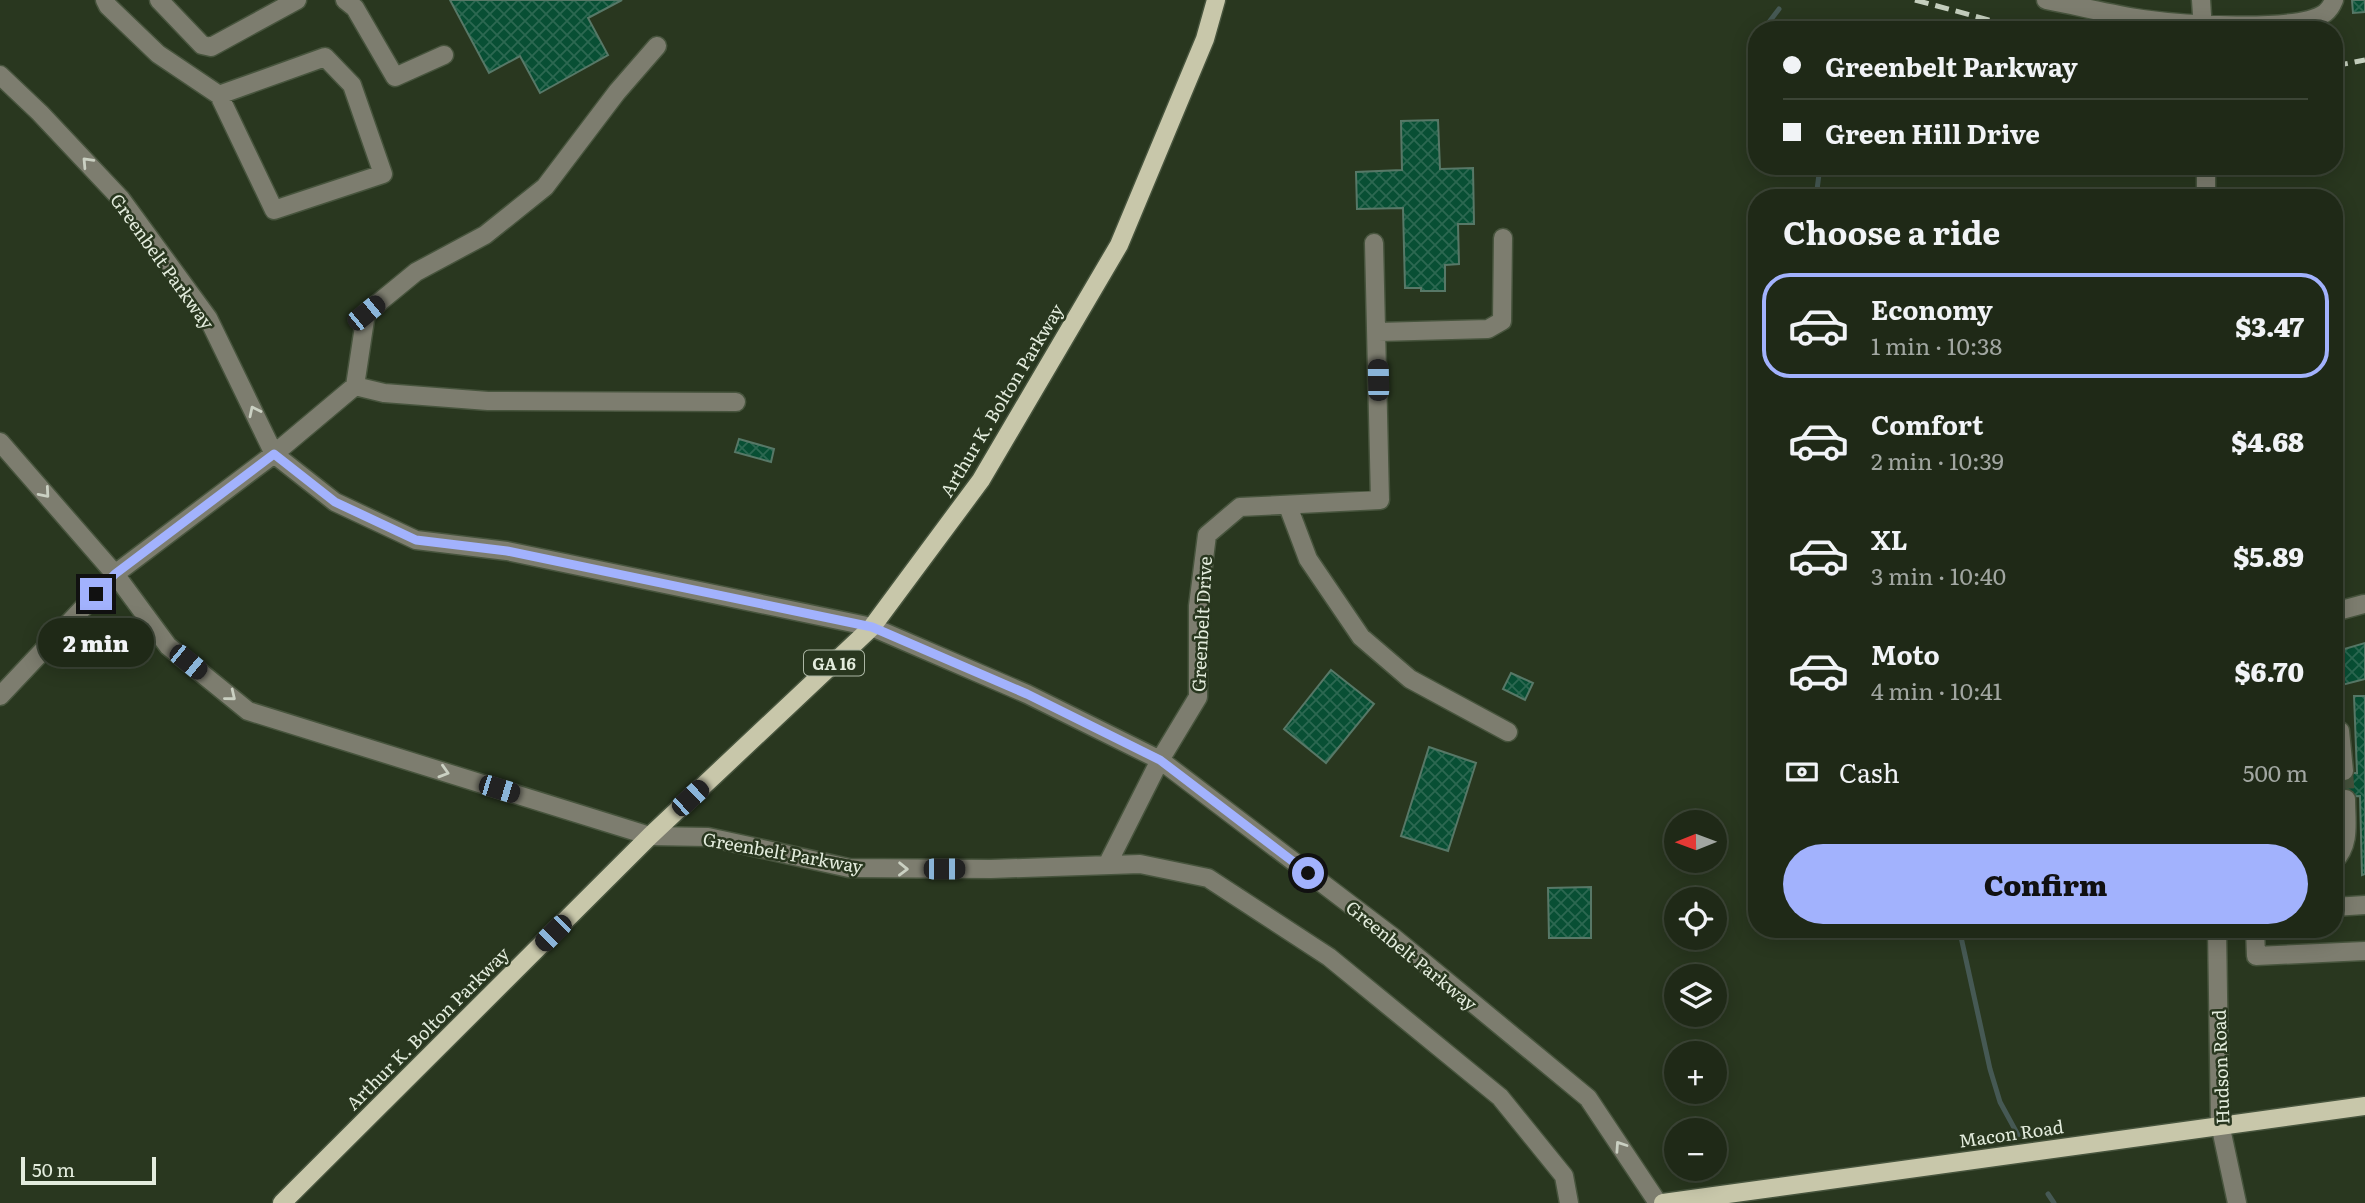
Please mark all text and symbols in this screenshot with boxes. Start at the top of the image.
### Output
text: Greenbelt Parkway [1825,46,2078,85]
text: Green Hill Drive [1825,113,2040,152]
one-way arrow [82,158,95,171]
street label: Greenbelt Parkway [104,188,222,335]
text: Choose a ride [1783,207,2000,255]
text: Economy [1871,289,1993,328]
car [344,292,389,334]
icon: car [1787,294,1850,357]
street label: Arthur K. Bolton Parkway [932,298,1070,502]
text: $3.47 [2235,306,2304,345]
text: 1 min · 10:38 [1871,328,2002,362]
car [1368,359,1389,401]
text: Comfort [1871,404,1983,443]
one-way arrow [248,406,262,418]
icon: car [1787,409,1850,472]
text: $4.68 [2231,421,2304,460]
text: 2 min · 10:39 [1871,443,2004,477]
one-way arrow [37,485,49,498]
text: XL [1871,519,1908,558]
icon: car [1787,524,1850,587]
text: $5.89 [2233,536,2304,575]
street label: Greenbelt Drive [1184,556,1218,692]
text: 3 min · 10:40 [1871,558,2006,592]
route end [80,578,112,610]
callout: 2 min [38,618,154,668]
text: 2 min [63,625,129,659]
text: Moto [1871,634,1940,673]
icon: car [1787,639,1850,702]
car [166,641,211,683]
road number: GA 16 [804,650,864,676]
text: $6.70 [2235,651,2304,690]
text: 4 min · 10:41 [1871,673,2002,707]
one-way arrow [223,688,235,701]
text: Cash [1839,752,1900,791]
icon: cash [1783,753,1821,791]
text: 500 m [2243,755,2308,789]
one-way arrow [437,763,449,778]
car [476,773,523,805]
car [668,776,713,820]
north arrow [1664,810,1727,873]
map controls [1664,810,1727,1181]
street label: Greenbelt Parkway [701,825,866,879]
button: Confirm [1783,844,2308,924]
route start [1292,857,1324,889]
car [924,859,966,880]
one-way arrow [898,861,909,877]
button: locate [1664,887,1727,950]
street label: Greenbelt Parkway [1341,894,1484,1017]
car [531,911,576,955]
street label: Arthur K. Bolton Parkway [339,940,515,1116]
button: layers [1664,964,1727,1027]
street label: Hudson Road [2205,1009,2235,1125]
button: + [1664,1041,1727,1104]
street label: Macon Road [1957,1112,2065,1154]
button: − [1664,1118,1727,1181]
one-way arrow [1616,1141,1628,1154]
scale bar [21,1154,156,1186]
text: 50 m [32,1155,75,1183]

